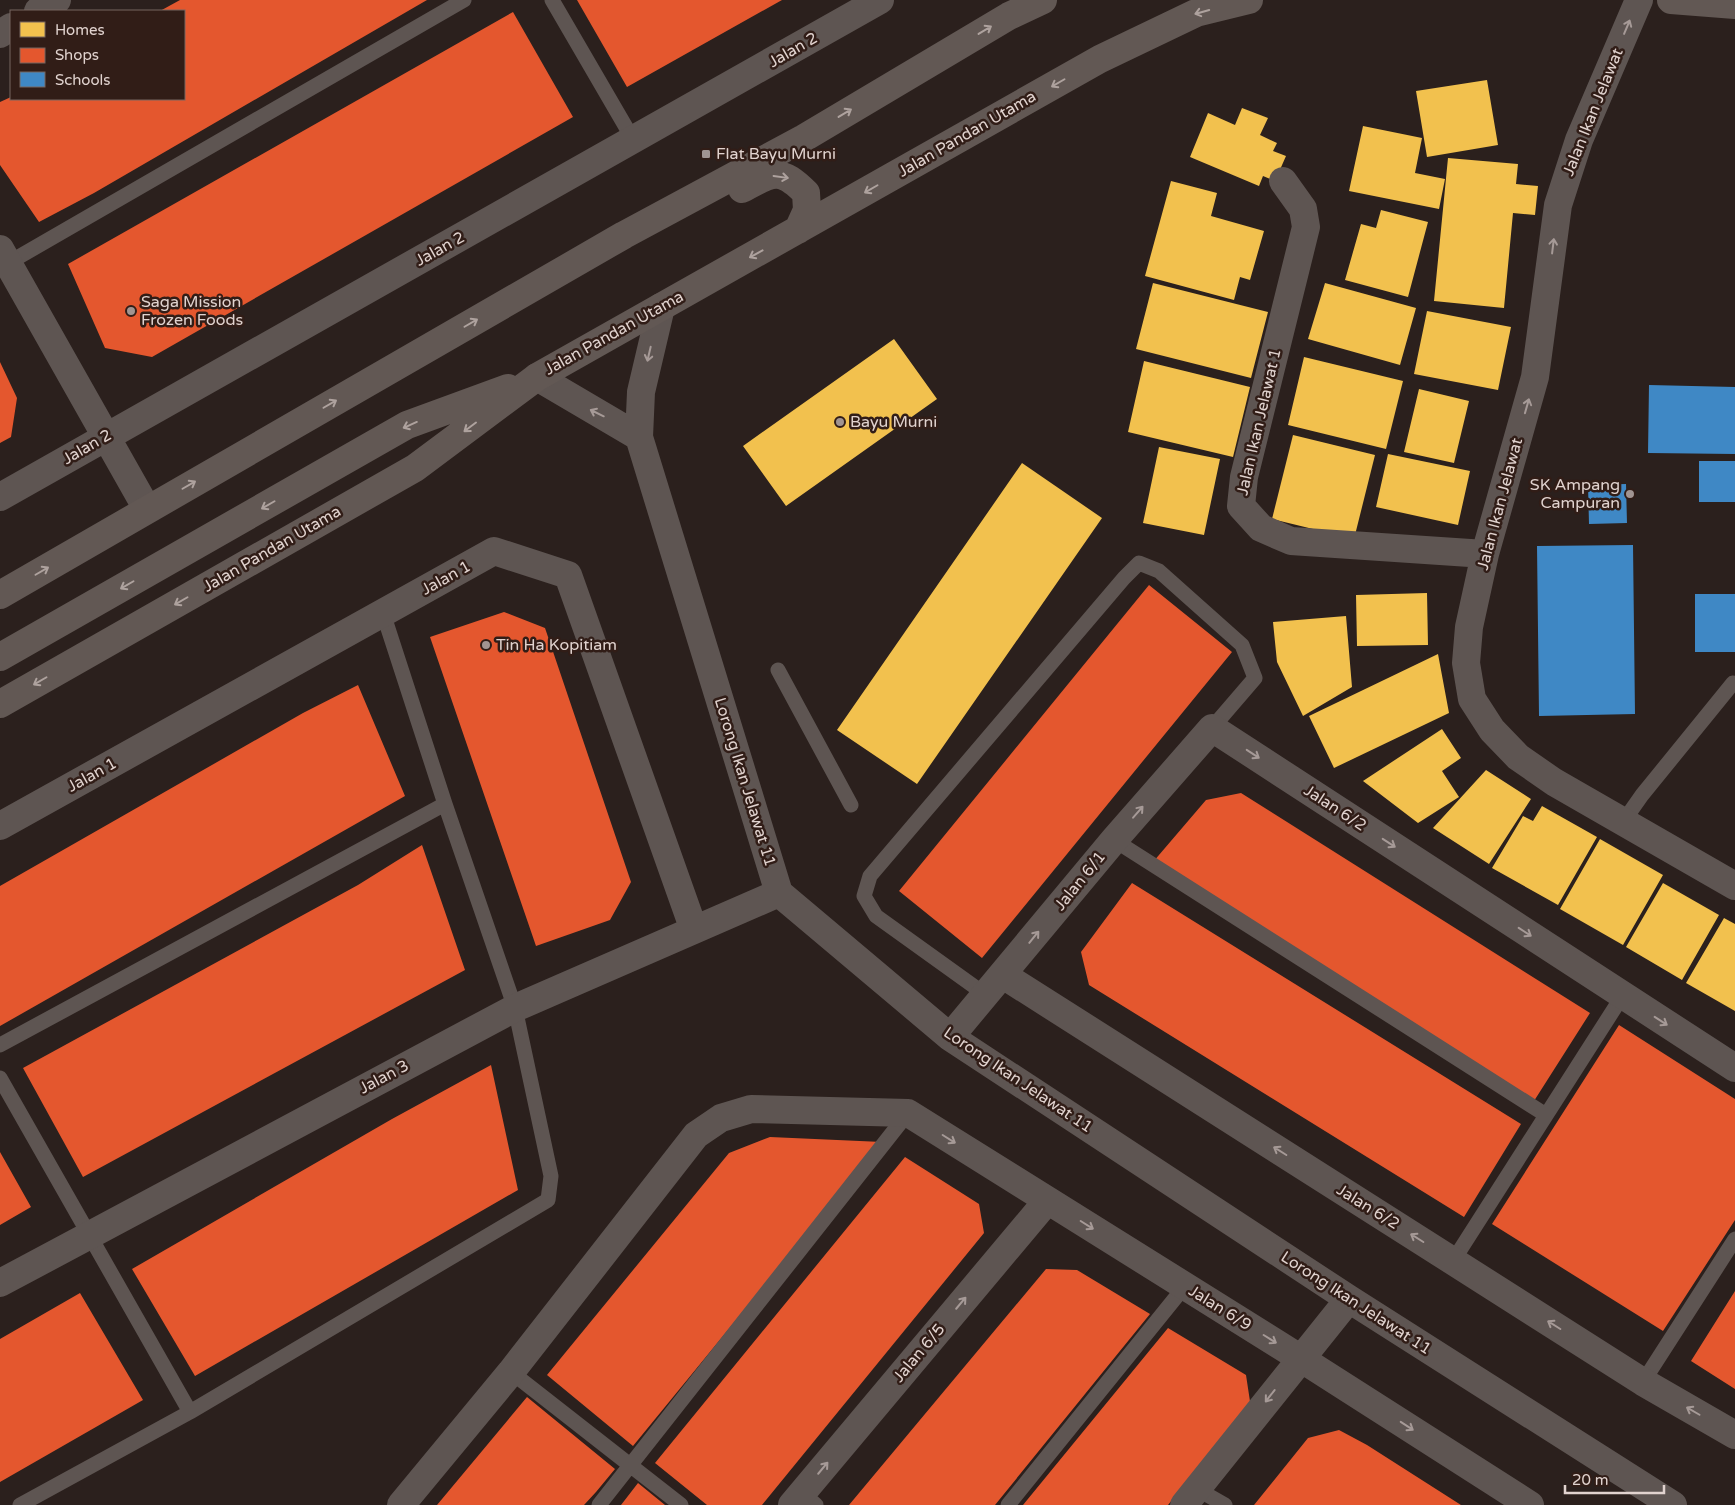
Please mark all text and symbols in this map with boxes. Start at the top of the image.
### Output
one-way arrow [1194,7,1210,17]
legend [10,10,185,100]
one-way arrow [1623,20,1633,35]
text: Homes [55,21,105,39]
one-way arrow [978,25,992,35]
street label: Jalan 2 [765,28,821,72]
street label: Jalan Ikan Jelawat [1558,45,1628,179]
text: Shops [55,46,99,64]
text: Schools [55,71,111,89]
one-way arrow [1051,78,1065,88]
street label: Jalan Pandan Utama [894,86,1040,182]
one-way arrow [838,108,852,118]
place label: Flat Bayu Murni [716,144,836,164]
marker: Flat Bayu Murni [700,148,712,160]
one-way arrow [772,172,788,182]
one-way arrow [864,184,878,194]
street label: Jalan 2 [412,227,468,271]
one-way arrow [1548,238,1558,254]
one-way arrow [749,249,763,259]
street label: Jalan Pandan Utama [541,286,687,380]
place label: Saga Mission Frozen Foods [141,292,243,330]
marker: Saga Mission Frozen Foods [125,305,137,317]
one-way arrow [464,318,479,328]
one-way arrow [644,346,653,362]
street label: Jalan Ikan Jelawat 1 [1232,347,1286,497]
one-way arrow [323,399,338,409]
one-way arrow [1523,399,1533,415]
one-way arrow [590,407,605,417]
place label: Bayu Murni [850,412,937,432]
marker: Bayu Murni [834,416,846,428]
one-way arrow [403,420,418,430]
one-way arrow [463,422,477,432]
street label: Jalan 2 [59,425,115,469]
street label: Jalan Ikan Jelawat [1473,436,1527,572]
place label: SK Ampang Campuran [1530,475,1620,513]
one-way arrow [182,480,197,490]
marker: SK Ampang Campuran [1624,488,1636,500]
one-way arrow [261,500,276,510]
street label: Jalan Pandan Utama [199,501,345,597]
street label: Jalan 1 [418,556,474,600]
one-way arrow [35,565,49,575]
one-way arrow [119,580,134,590]
one-way arrow [174,596,189,606]
place label: Tin Ha Kopitiam [496,635,617,655]
marker: Tin Ha Kopitiam [480,639,492,651]
one-way arrow [33,677,48,687]
street label: Lorong Ikan Jelawat 11 [710,695,780,869]
one-way arrow [1246,749,1260,760]
street label: Jalan 1 [64,753,120,797]
street label: Jalan 6/2 [1300,780,1370,836]
one-way arrow [1132,806,1144,819]
one-way arrow [1382,838,1396,848]
street label: Jalan 6/1 [1050,847,1110,915]
one-way arrow [1518,927,1532,937]
one-way arrow [1028,931,1039,944]
one-way arrow [1654,1016,1668,1026]
street label: Lorong Ikan Jelawat 11 [940,1023,1096,1137]
street label: Jalan 3 [356,1056,412,1098]
one-way arrow [942,1135,956,1145]
one-way arrow [1274,1146,1288,1156]
street label: Jalan 6/2 [1333,1180,1403,1234]
one-way arrow [1080,1220,1094,1231]
one-way arrow [1411,1233,1425,1243]
street label: Lorong Ikan Jelawat 11 [1277,1247,1435,1359]
street label: Jalan 6/9 [1185,1281,1255,1335]
one-way arrow [956,1296,967,1309]
street label: Jalan 6/5 [889,1320,949,1386]
one-way arrow [1548,1320,1562,1330]
one-way arrow [1262,1334,1276,1344]
one-way arrow [1265,1389,1276,1402]
one-way arrow [1686,1405,1700,1415]
one-way arrow [1399,1421,1413,1431]
one-way arrow [818,1461,829,1474]
scale bar [1565,1462,1664,1494]
text: 20 m [1572,1471,1609,1489]

